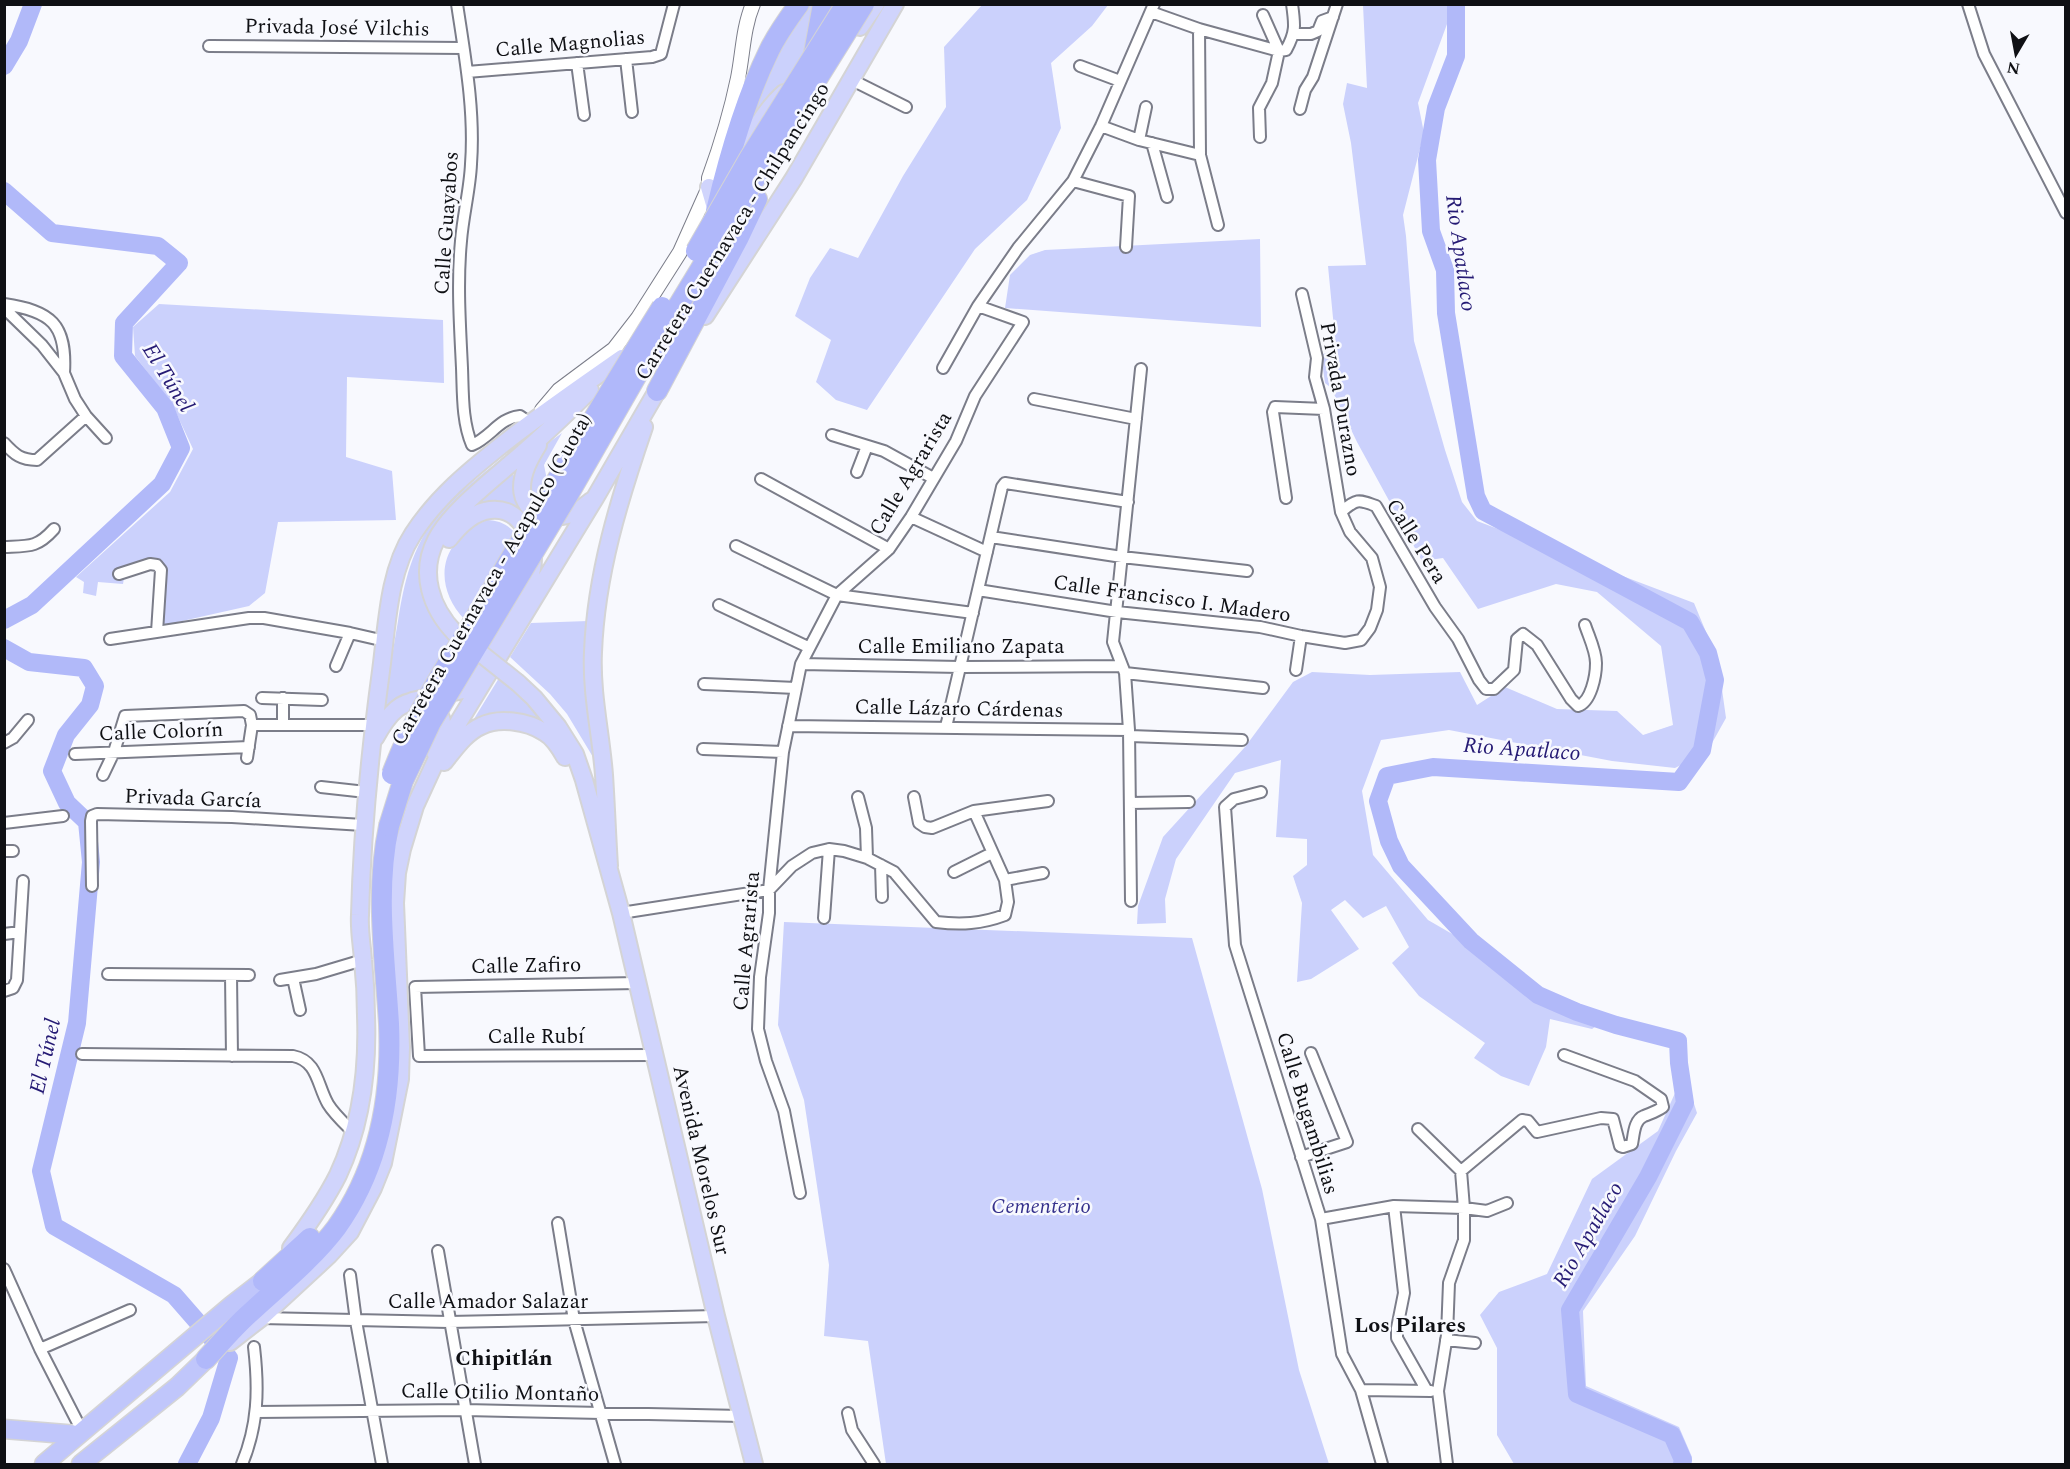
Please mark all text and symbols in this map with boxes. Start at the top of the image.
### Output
street label: Privada José Vilchis [244,10,430,46]
street label: Calle Magnolias [494,22,646,66]
north arrow [1986,24,2046,84]
text: N [2005,55,2022,81]
street label: Carretera Cuernavaca - Chilpancingo [627,76,838,387]
street label: Calle Guayabos [426,150,468,296]
water label: Rio Apatlaco [1436,193,1485,314]
street label: Privada Durazno [1311,320,1369,479]
water label: El Túnel [133,337,202,419]
street label: Calle Agrarista [861,405,961,542]
street label: Carretera Cuernavaca - Acapulco (Cuota) [383,407,601,752]
street label: Calle Pera [1377,493,1455,591]
street label: Calle Francisco I. Madero [1051,566,1293,632]
street label: Calle Emiliano Zapata [857,631,1065,663]
street label: Calle Lázaro Cárdenas [854,691,1064,727]
street label: Calle Colorín [98,714,224,750]
water label: Rio Apatlaco [1462,729,1582,770]
street label: Privada García [124,781,263,817]
street label: Calle Agrarista [725,869,769,1012]
street label: Calle Zafiro [471,949,581,983]
water label: El Túnel [21,1015,70,1097]
street label: Calle Rubí [487,1021,586,1053]
street label: Calle Bugambilias [1267,1028,1347,1199]
street label: Avenida Morelos Sur [664,1062,738,1258]
water label: Rio Apatlaco [1545,1175,1632,1294]
park label: Cementerio [991,1191,1091,1223]
street label: Calle Amador Salazar [388,1286,588,1318]
district label: Los Pilares [1354,1309,1466,1342]
district label: Chipitlán [455,1342,553,1375]
street label: Calle Otilio Montaño [400,1375,599,1411]

